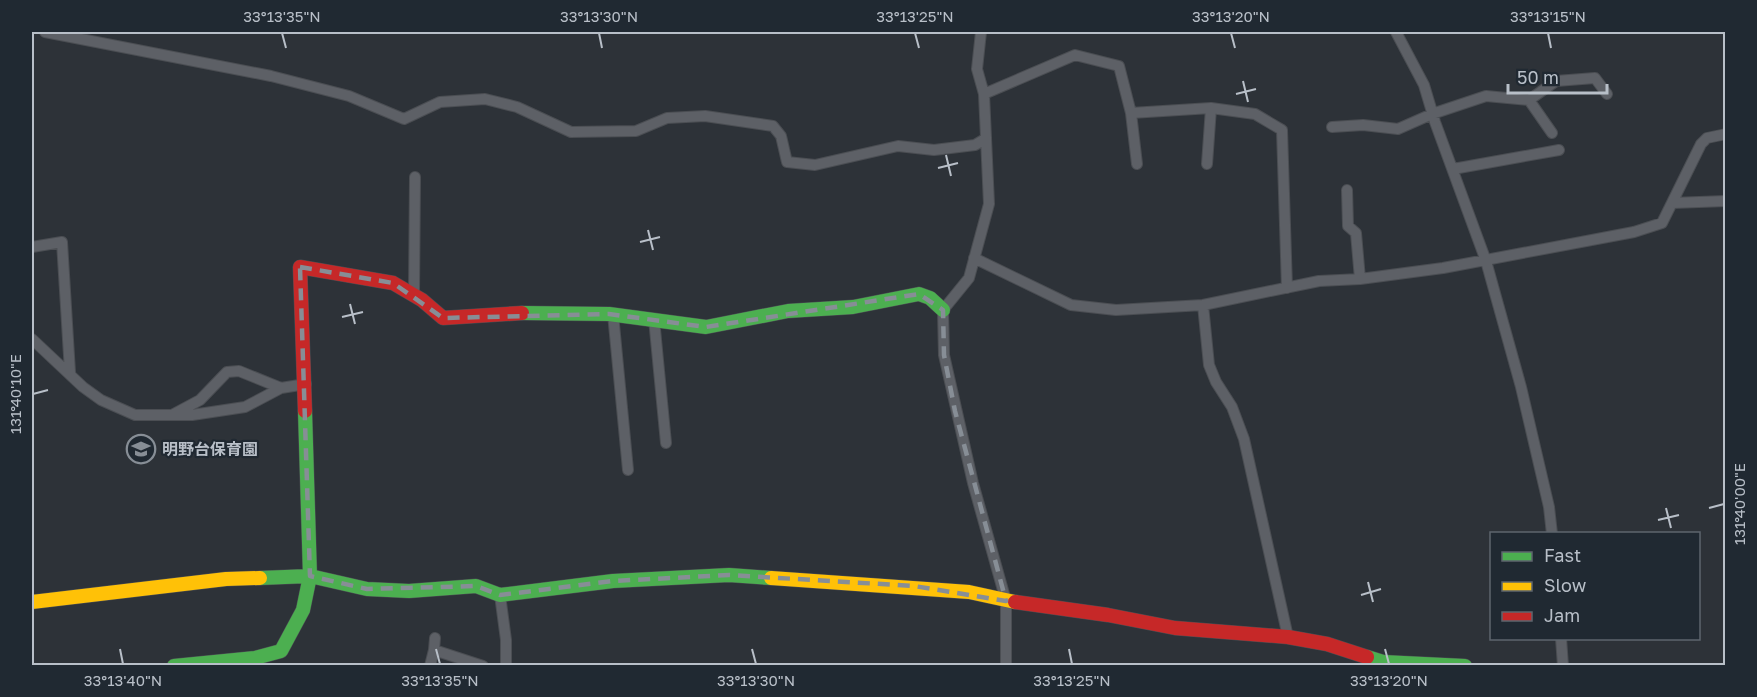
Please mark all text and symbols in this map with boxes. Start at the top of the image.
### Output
text: 33°13'35"N [243,7,321,25]
text: 33°13'30"N [560,7,638,25]
text: 33°13'25"N [876,7,954,25]
text: 33°13'20"N [1192,7,1270,25]
text: 33°13'15"N [1510,7,1586,25]
scale bar [1508,57,1607,95]
text: 50 m [1517,66,1559,88]
text: 131°40'10"E [6,354,24,434]
school or university icon: 明野台保育園 [125,433,157,465]
place label: 明野台保育園 [162,439,258,459]
text: 131°40'00"E [1730,463,1748,545]
legend [1490,532,1700,640]
text: Fast [1544,544,1581,566]
text: Slow [1544,574,1587,596]
text: Jam [1544,604,1580,626]
text: 33°13'40"N [84,671,162,689]
text: 33°13'35"N [401,671,479,689]
text: 33°13'30"N [717,671,795,689]
text: 33°13'25"N [1033,671,1111,689]
text: 33°13'20"N [1350,671,1428,689]

